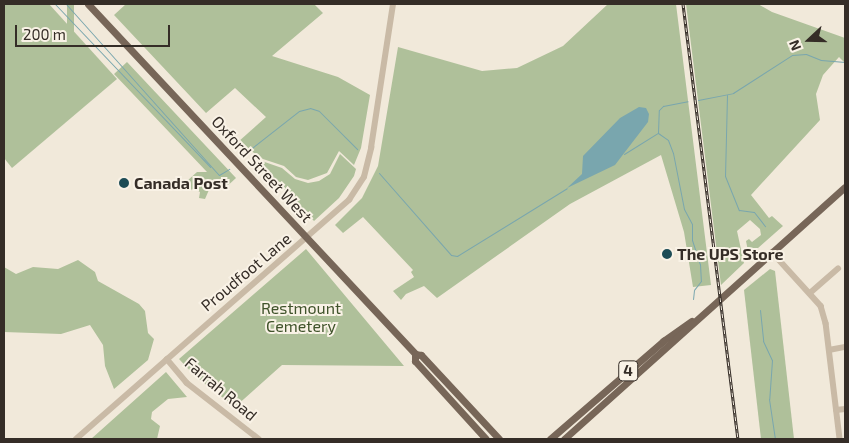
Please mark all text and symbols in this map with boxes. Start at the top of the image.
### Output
scale bar [18,15,172,47]
north arrow [784,15,834,65]
text: 200 m [23,25,66,43]
text: N [785,38,804,53]
street label: Oxford Street West [208,112,316,226]
place label: Canada Post [134,173,228,193]
marker: Canada Post [118,177,130,189]
street label: Proudfoot Lane [197,229,295,315]
place label: The UPS Store [677,244,783,264]
marker: The UPS Store [661,248,673,260]
park label: Restmount Cemetery [261,298,341,336]
street label: Farrah Road [181,353,261,425]
road number: 4 [618,358,638,384]

